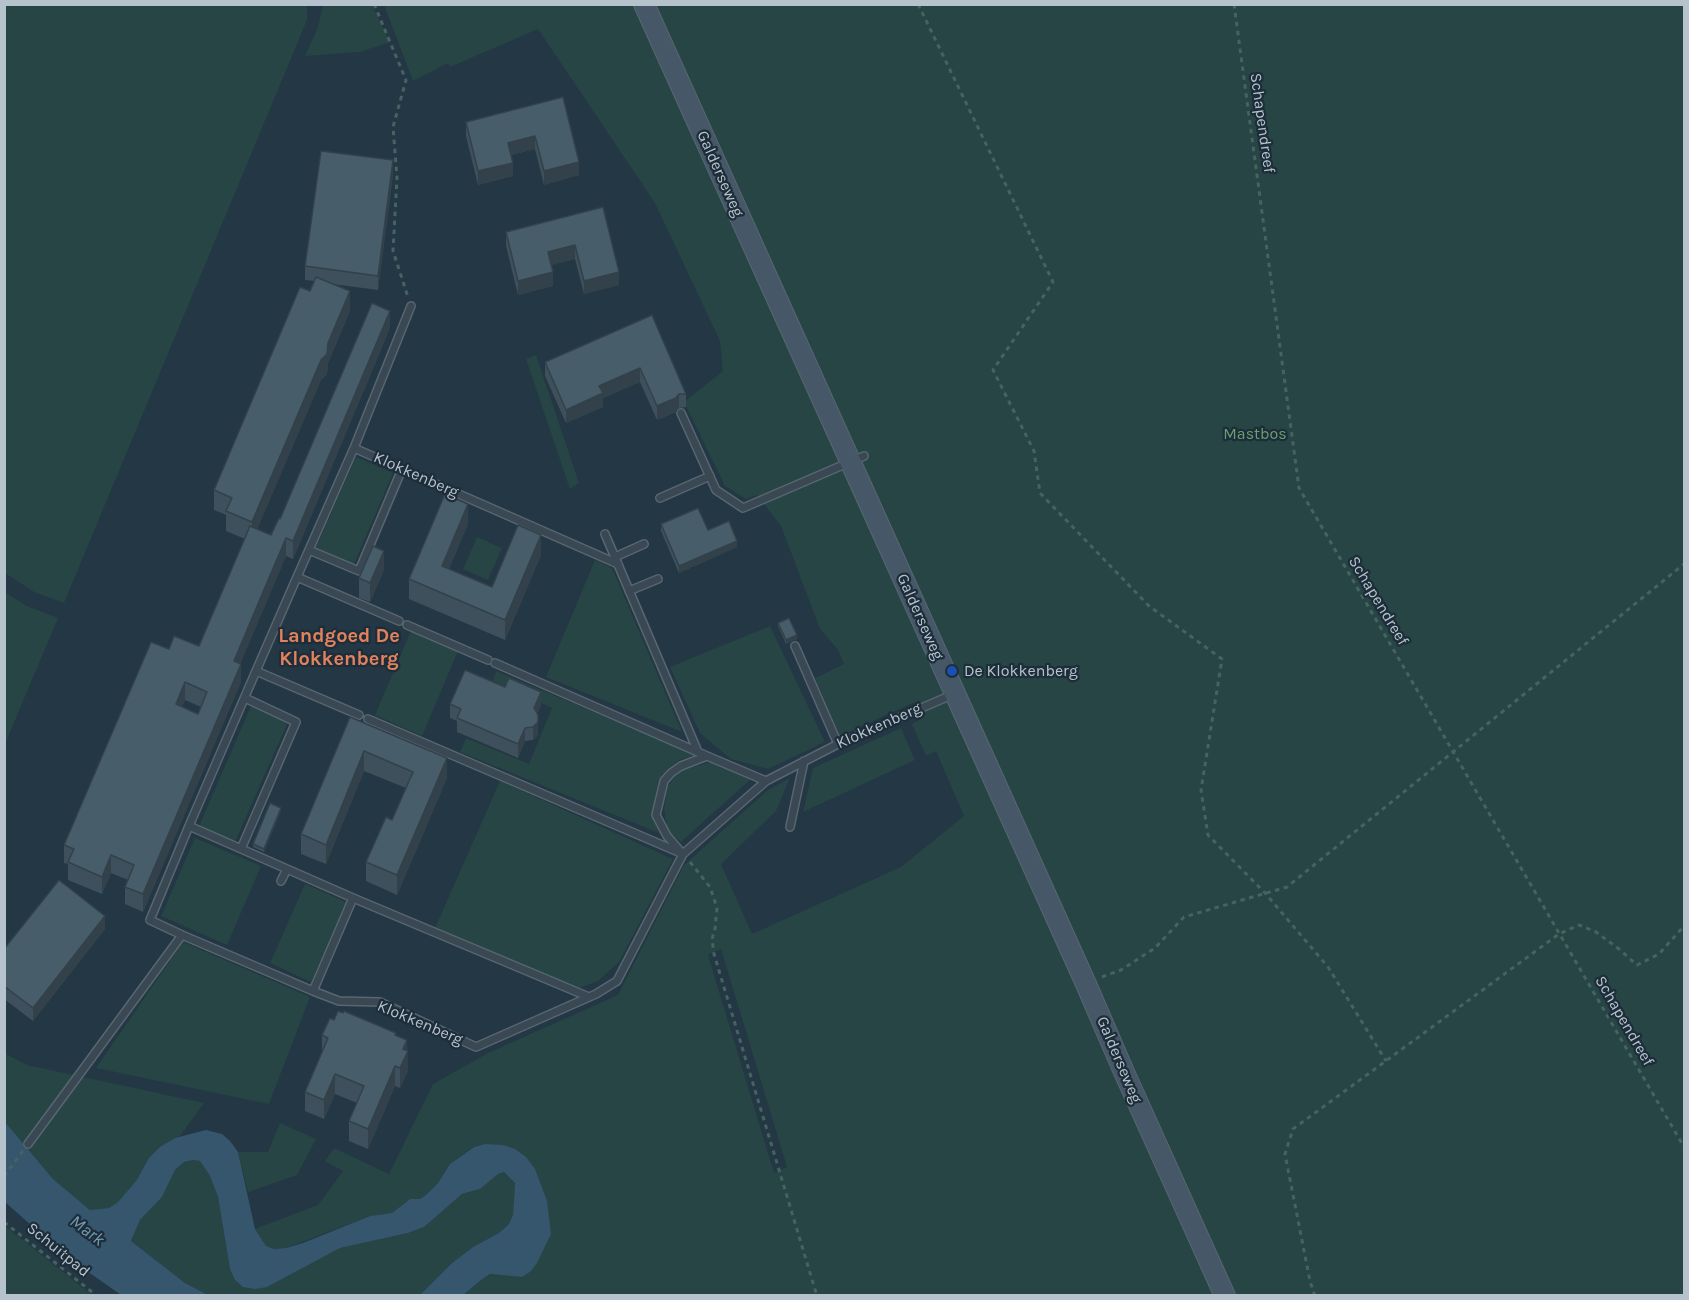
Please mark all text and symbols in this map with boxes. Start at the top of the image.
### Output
street label: Schapendreef [1245,72,1279,174]
street label: Galderseweg [692,128,748,220]
park label: Mastbos [1223,424,1287,444]
street label: Klokkenberg [370,448,462,502]
street label: Schapendreef [1344,553,1412,649]
street label: Galderseweg [892,571,948,663]
district label: Landgoed De Klokkenberg [278,624,400,671]
place label: De Klokkenberg [964,661,1078,681]
marker: De Klokkenberg [945,664,959,678]
street label: Klokkenberg [833,699,925,753]
street label: Schapendreef [1590,973,1658,1069]
street label: Klokkenberg [374,996,466,1050]
street label: Galderseweg [1092,1014,1146,1106]
water label: Mark [65,1211,109,1251]
street label: Schuitpad [23,1219,93,1281]

